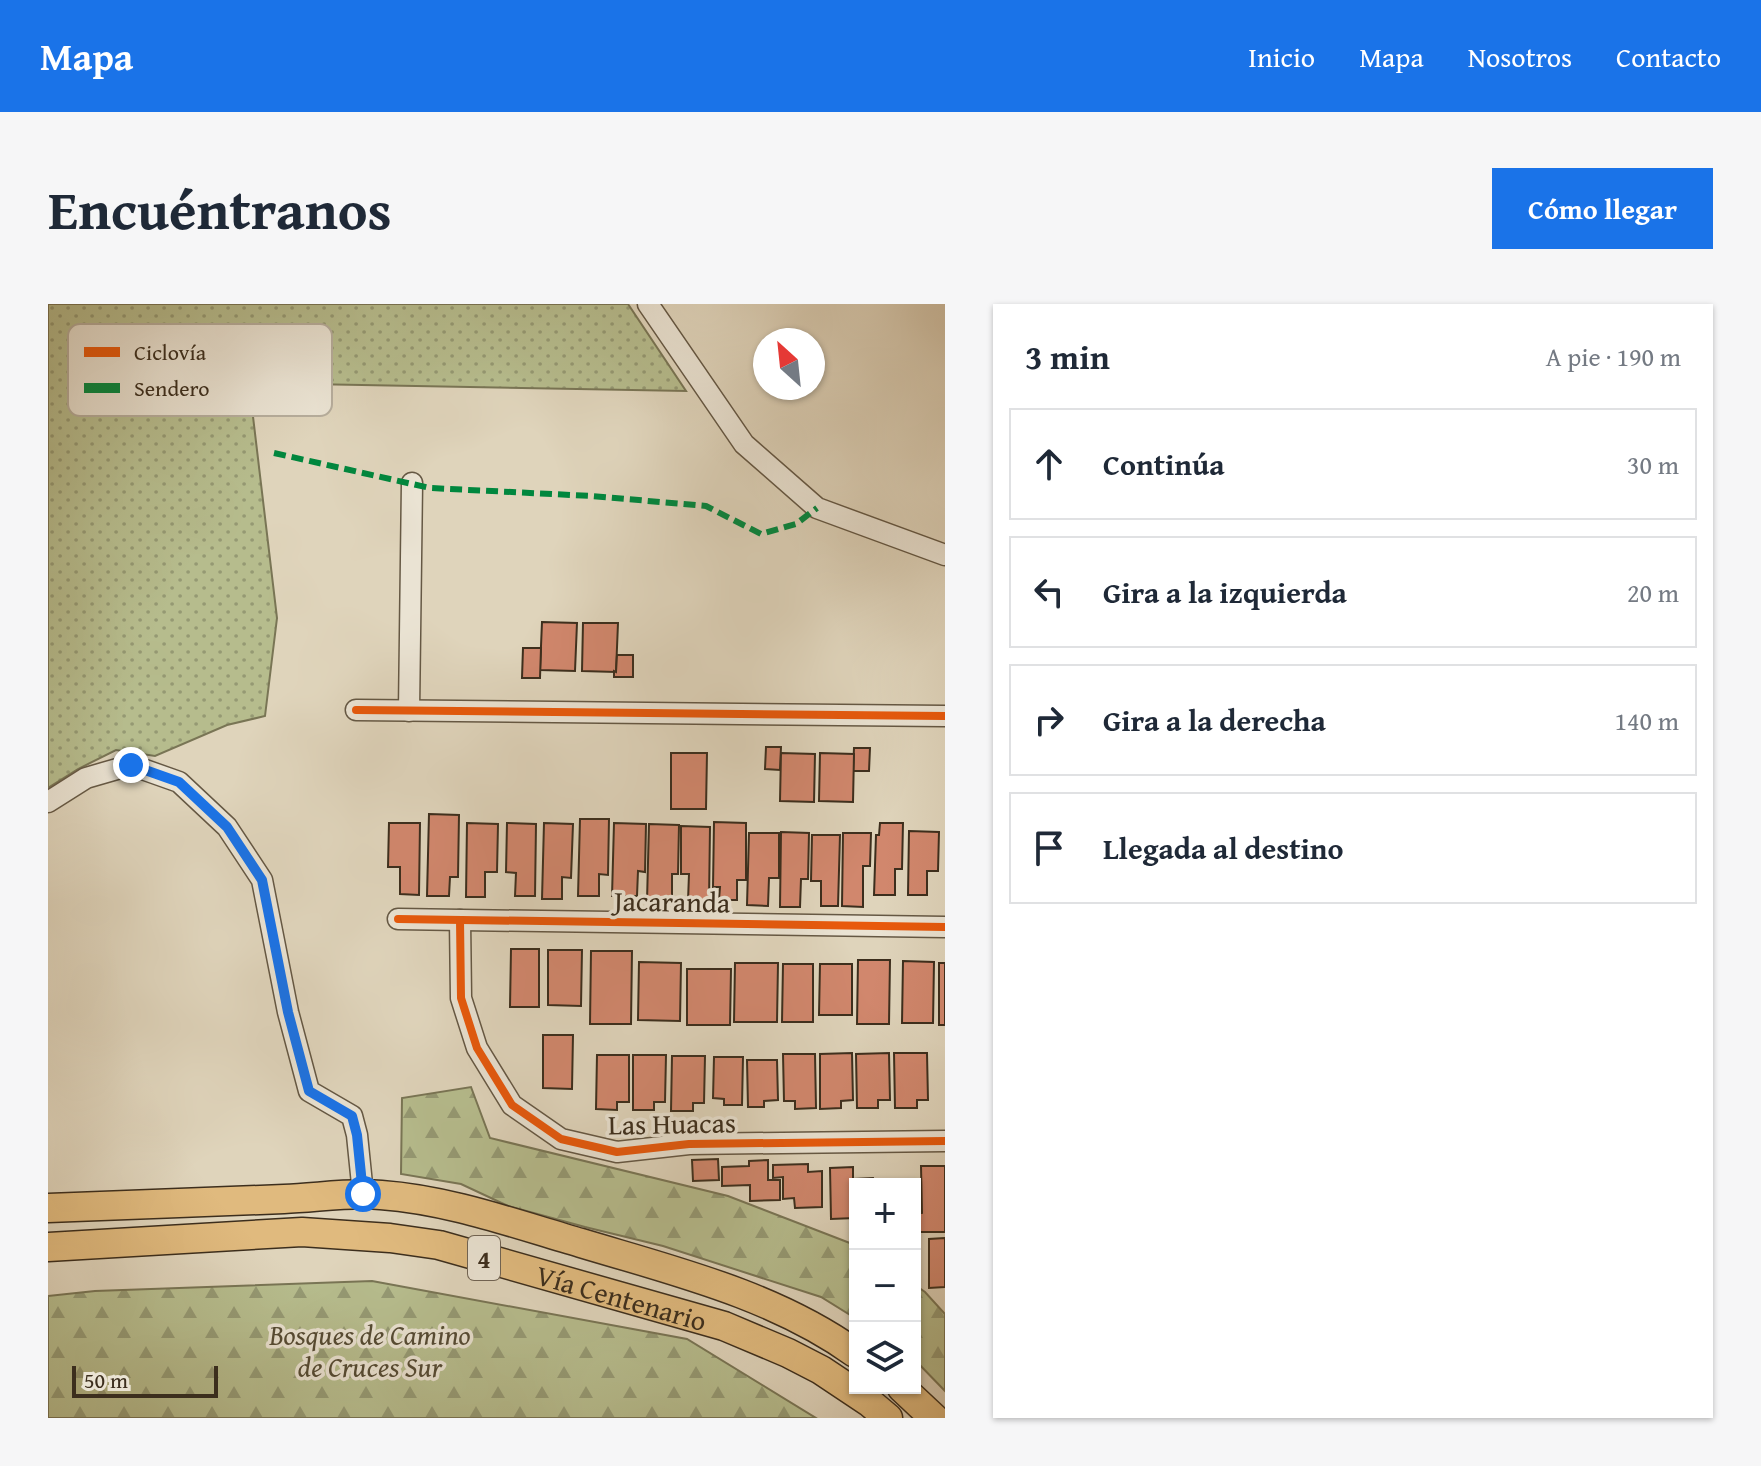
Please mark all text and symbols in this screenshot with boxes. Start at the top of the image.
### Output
text: Mapa [40,28,133,84]
text: Inicio [1248,36,1315,77]
text: Mapa [1359,36,1424,77]
text: Nosotros [1468,36,1572,77]
text: Contacto [1616,36,1721,77]
text: Encuéntranos [48,167,392,250]
button: Cómo llegar [1492,168,1713,249]
legend [68,324,332,416]
north arrow [753,328,825,400]
text: 3 min [1025,332,1110,381]
text: Ciclovía [134,336,207,368]
text: A pie · 190 m [1546,337,1681,376]
text: Sendero [134,372,209,404]
icon: ahead [1027,442,1071,486]
text: Continúa [1103,442,1225,486]
text: 30 m [1627,445,1679,484]
icon: left [1027,570,1071,614]
text: Gira a la izquierda [1103,570,1347,614]
text: 20 m [1627,573,1679,612]
icon: right [1027,698,1071,742]
text: Gira a la derecha [1103,698,1326,742]
text: 140 m [1614,701,1679,740]
route end [113,747,149,783]
icon: arrive [1027,826,1071,870]
text: Llegada al destino [1103,826,1344,870]
street label: Jacaranda [611,879,731,923]
street label: Las Huacas [608,1101,736,1145]
route start [345,1176,381,1212]
map controls [849,1178,921,1394]
button: + [849,1178,921,1250]
road number: 4 [468,1236,500,1280]
button: − [849,1250,921,1322]
street label: Vía Centenario [532,1253,712,1341]
park label: Bosques de Camino de Cruces Sur [268,1314,471,1387]
button: layers [849,1322,921,1394]
scale bar [72,1362,218,1398]
text: 50 m [84,1364,128,1396]

